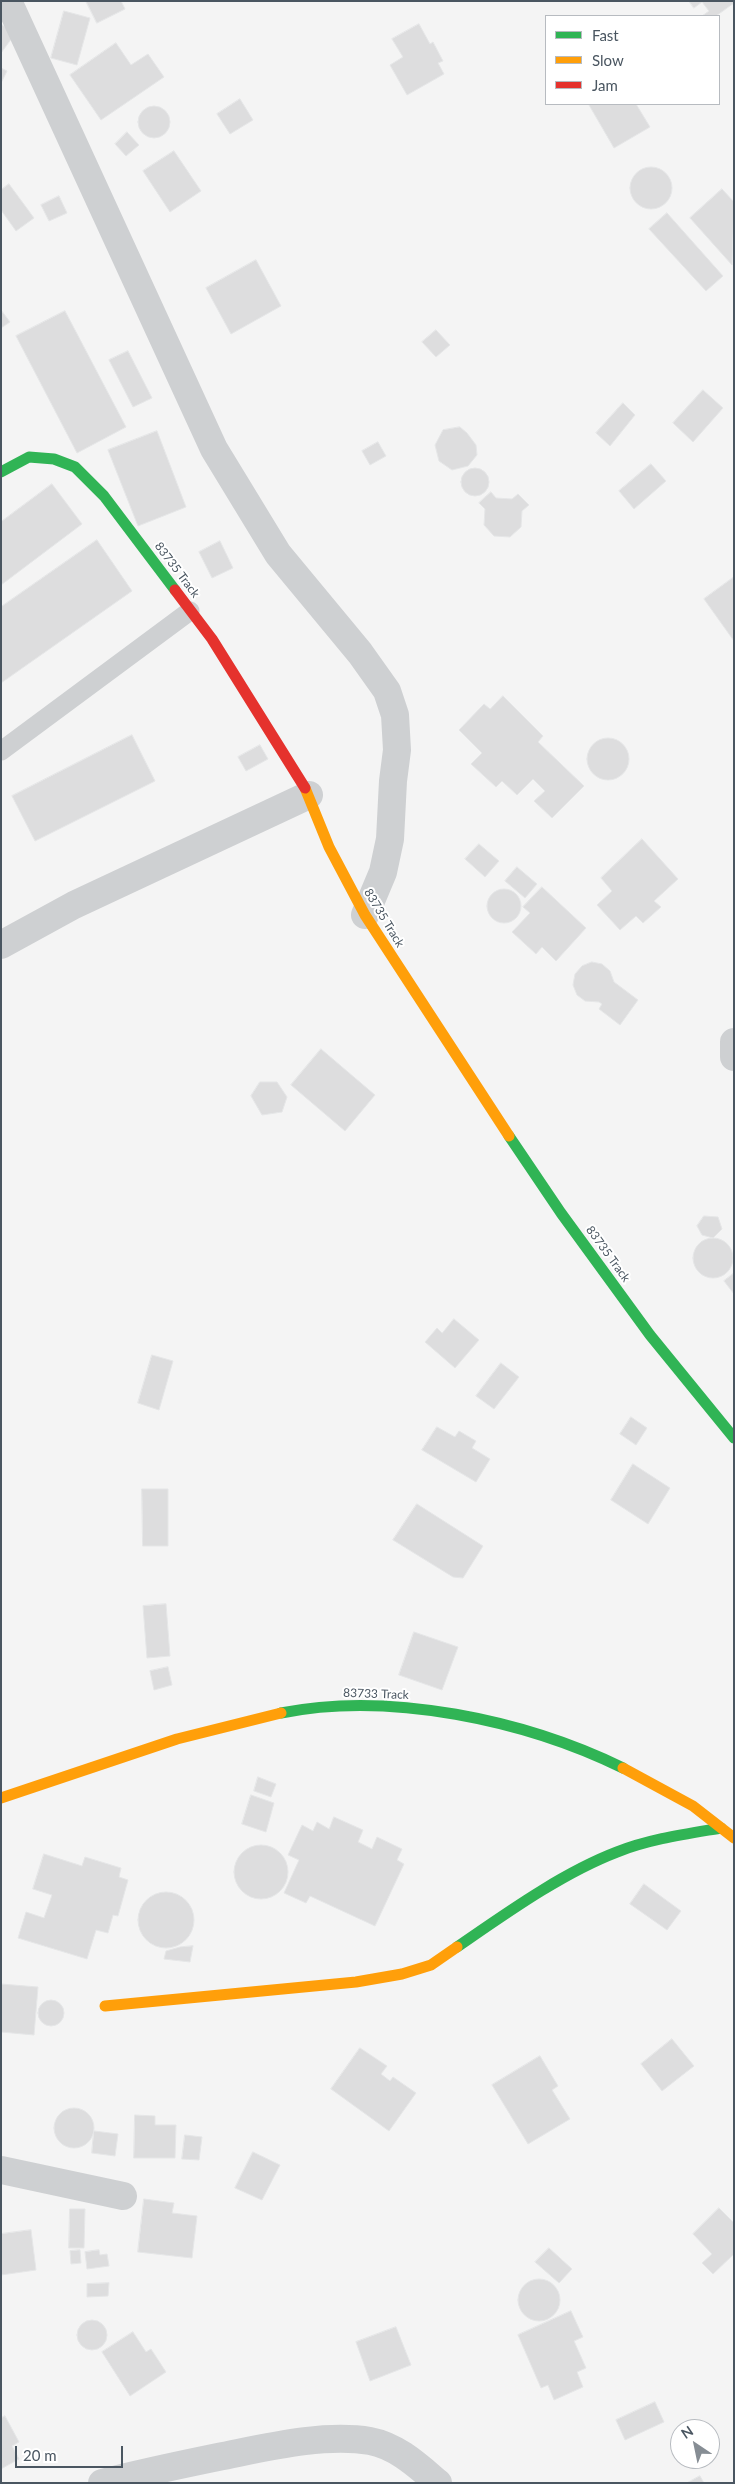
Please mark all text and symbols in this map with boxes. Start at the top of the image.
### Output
legend [545,15,720,105]
text: Fast [592,26,619,44]
text: Slow [592,51,624,69]
text: Jam [592,76,618,94]
street label: 83735 Track [151,539,203,601]
street label: 83735 Track [361,886,407,950]
street label: 83735 Track [583,1223,633,1285]
street label: 83733 Track [343,1686,409,1702]
north arrow [670,2419,720,2469]
text: N [678,2422,696,2442]
scale bar [18,2436,125,2468]
text: 20 m [23,2446,57,2464]

